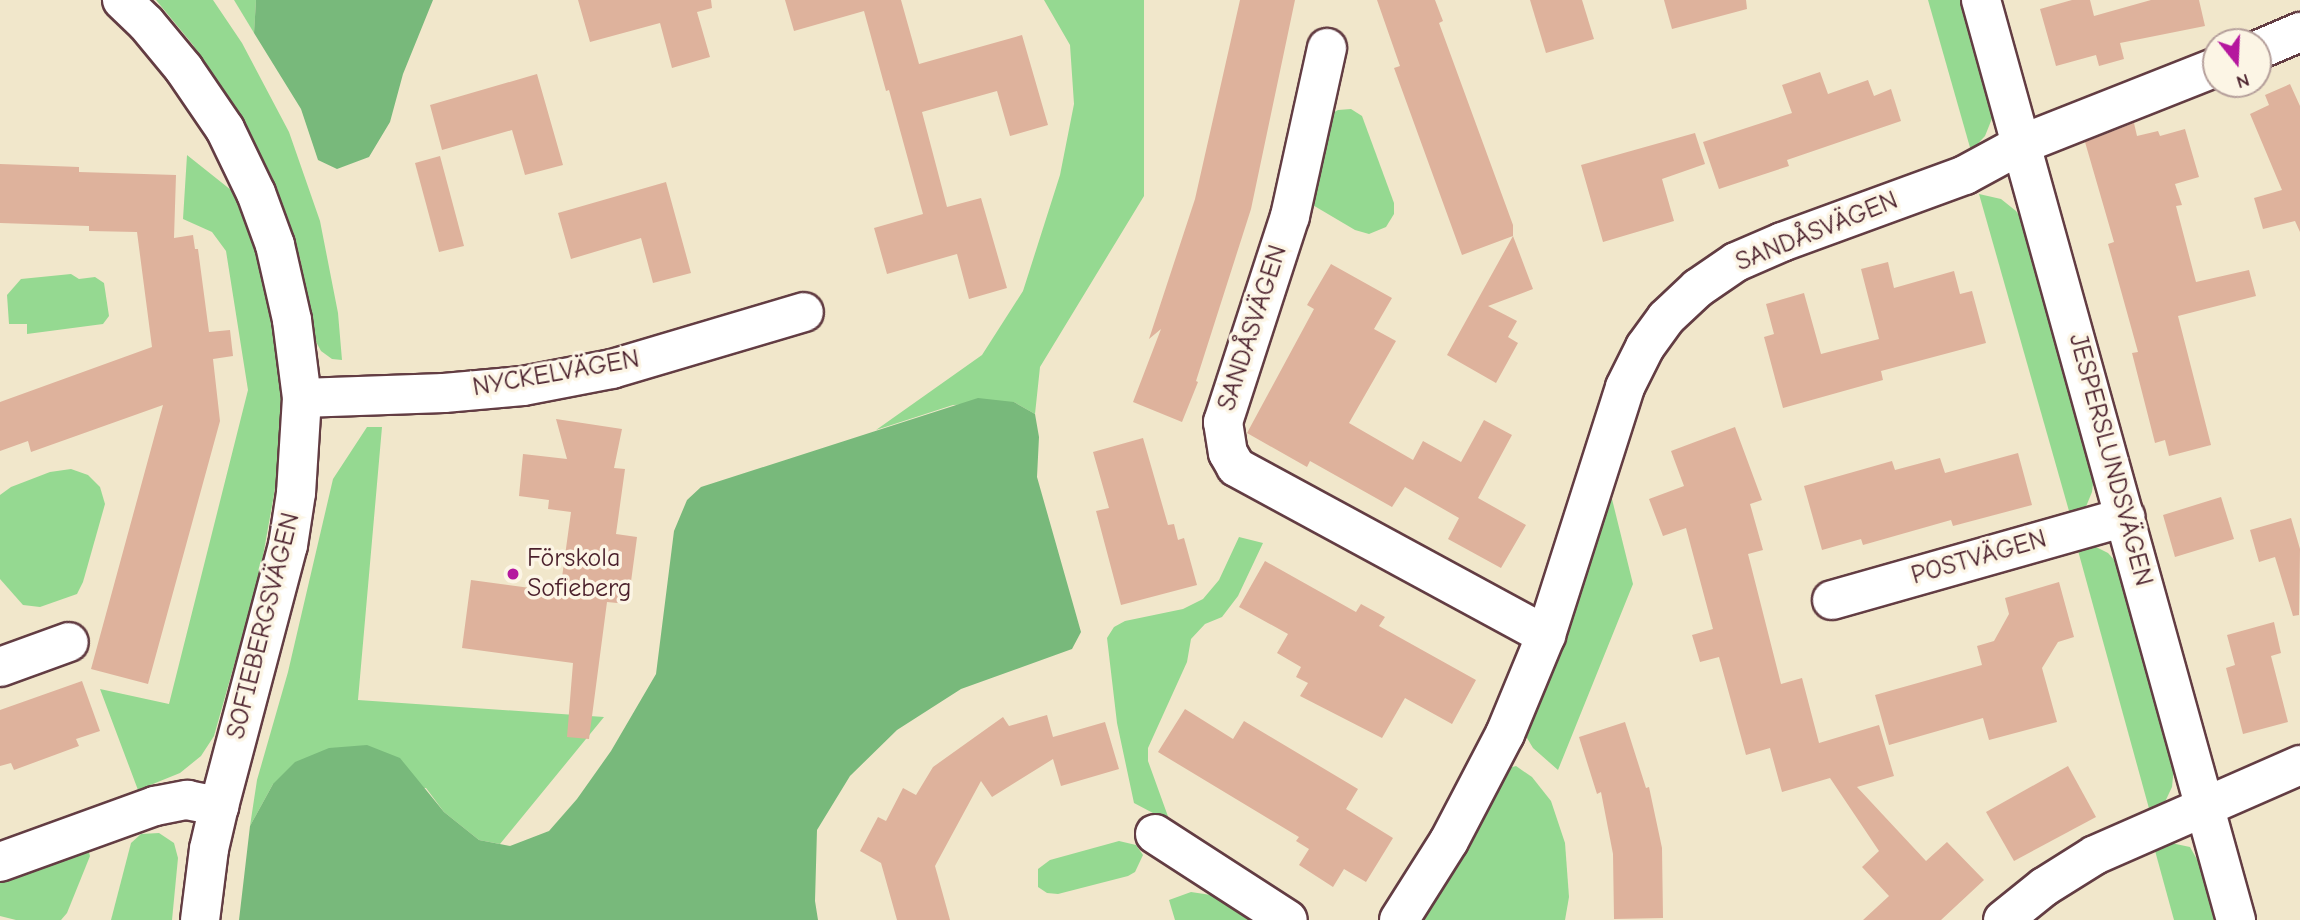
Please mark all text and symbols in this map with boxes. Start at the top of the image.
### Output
north arrow [2202,28,2272,98]
text: N [2234,69,2252,93]
street label: SANDÅSVÄGEN [1731,185,1903,279]
street label: SANDÅSVÄGEN [1212,241,1294,415]
street label: JESPERSLUNDSVÄGEN [2061,330,2159,590]
street label: NYCKELVÄGEN [470,344,642,404]
street label: SOFIEBERGSVÄGEN [221,510,307,742]
street label: POSTVÄGEN [1908,524,2050,592]
place label: Förskola Sofieberg [527,543,631,604]
marker: Förskola Sofieberg [505,566,521,582]

